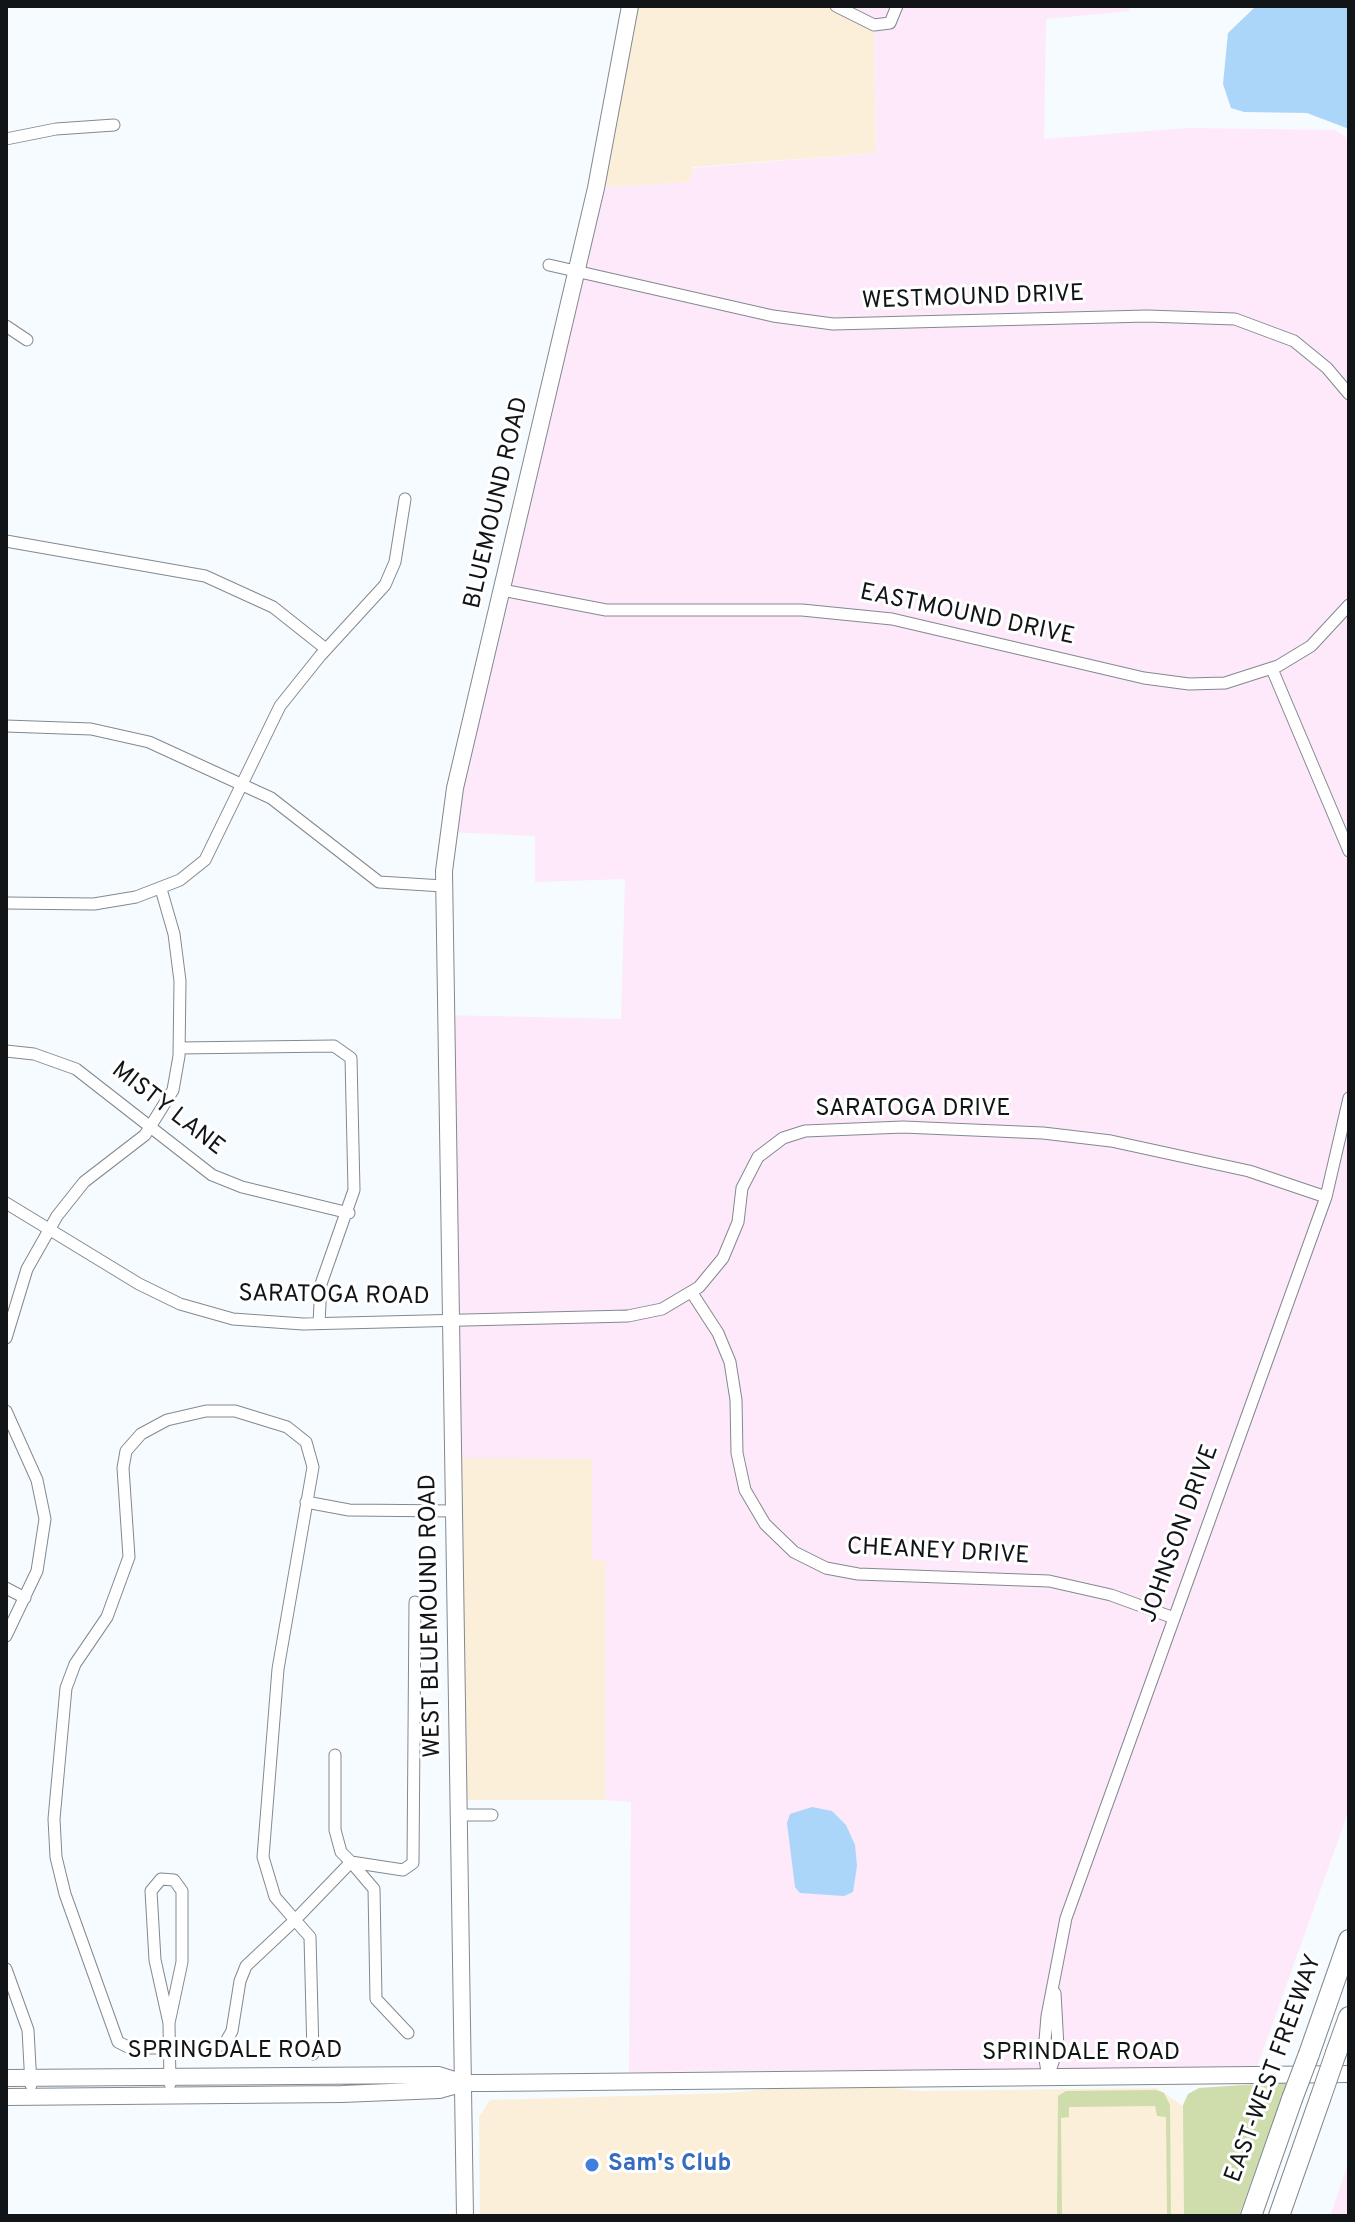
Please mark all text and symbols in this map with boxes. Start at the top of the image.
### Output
street label: WESTMOUND DRIVE [861,281,1085,317]
street label: BLUEMOUND ROAD [460,394,536,612]
street label: EASTMOUND DRIVE [857,579,1077,653]
street label: MISTY LANE [105,1057,229,1163]
street label: SARATOGA DRIVE [815,1096,1011,1124]
street label: SARATOGA ROAD [238,1281,430,1313]
street label: JOHNSON DRIVE [1135,1441,1227,1627]
street label: WEST BLUEMOUND ROAD [415,1474,449,1758]
street label: CHEANEY DRIVE [846,1534,1030,1572]
street label: EAST-WEST FREEWAY [1220,1951,1330,2187]
street label: SPRINGDALE ROAD [128,2038,342,2066]
street label: SPRINDALE ROAD [982,2040,1180,2068]
place label: Sam's Club [608,2151,731,2179]
marker: Sam's Club [583,2156,601,2174]

